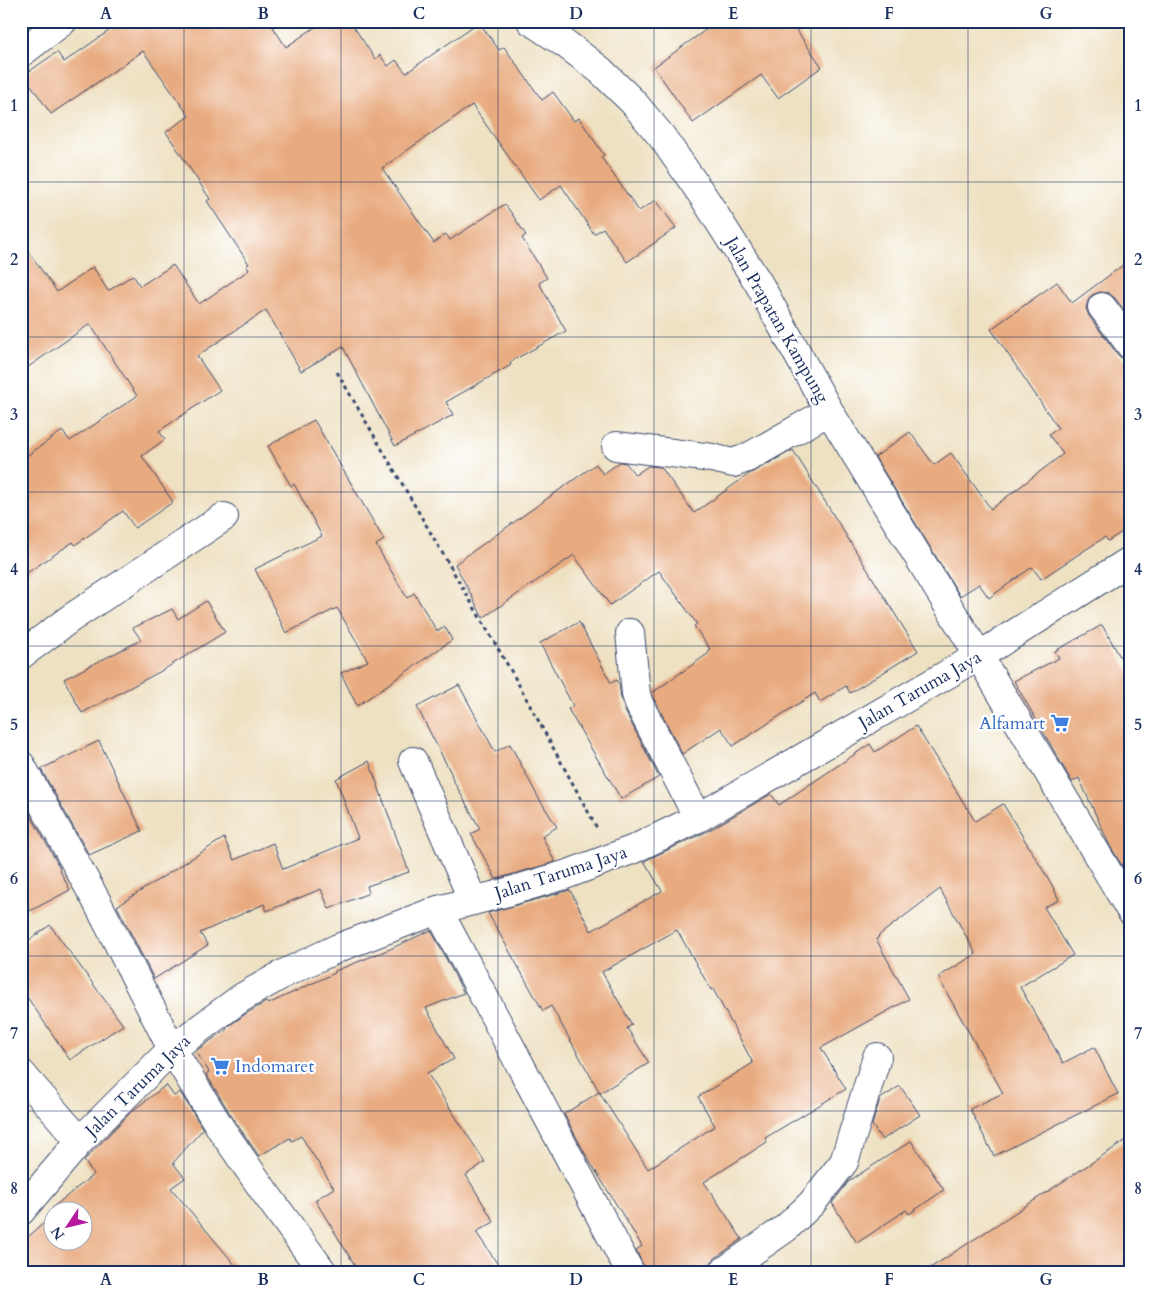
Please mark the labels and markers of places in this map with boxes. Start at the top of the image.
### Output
place label: Alfamart [979,711,1045,736]
supermarket icon: Alfamart [1049,712,1071,734]
place label: Indomaret [235,1054,314,1079]
supermarket icon: Indomaret [209,1055,231,1077]

